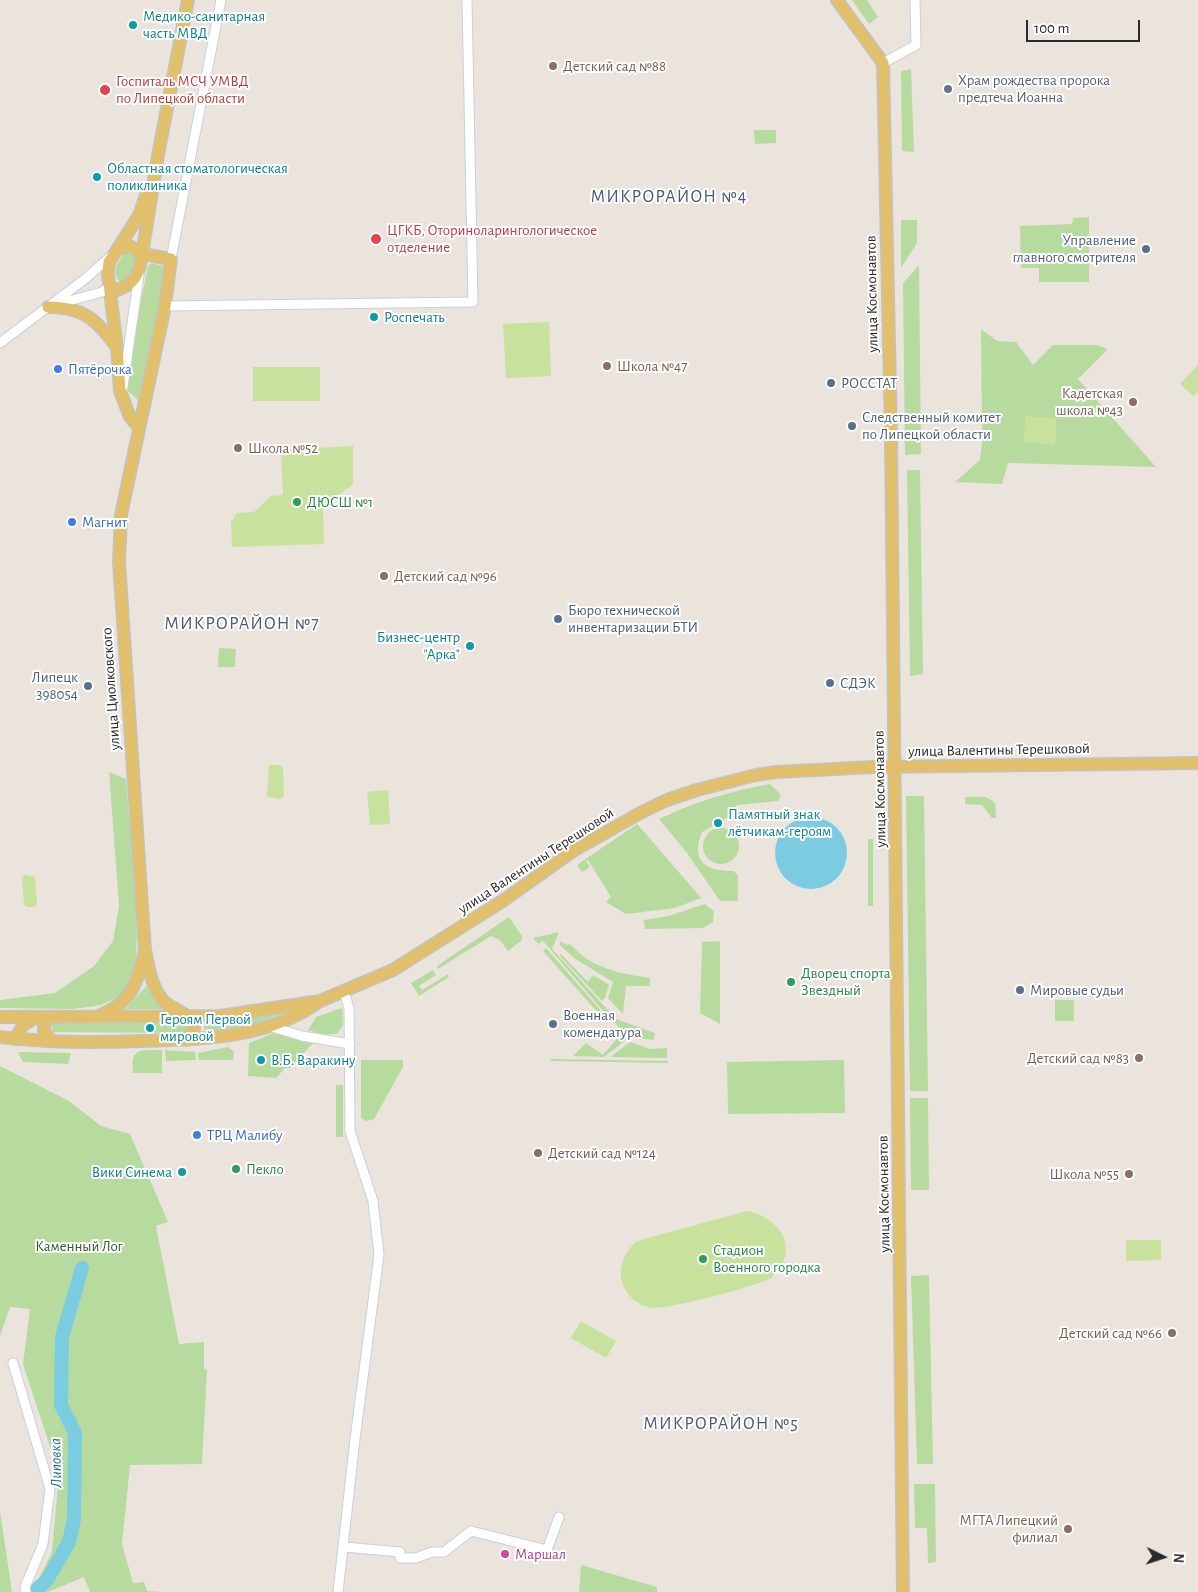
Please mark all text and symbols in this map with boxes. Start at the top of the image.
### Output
place label: Медико-санитарная часть МВД [143,7,265,42]
scale bar [1028,10,1142,42]
marker: Медико-санитарная часть МВД [127,19,139,31]
text: 100 m [1034,21,1069,36]
place label: Детский сад №88 [563,57,666,75]
marker: Детский сад №88 [547,60,559,72]
place label: Храм рождества пророка предтеча Иоанна [958,71,1110,106]
place label: Госпиталь МСЧ УМВД по Липецкой области [116,72,248,107]
marker: Госпиталь МСЧ УМВД по Липецкой области [98,83,112,97]
marker: Храм рождества пророка предтеча Иоанна [942,83,954,95]
place label: Областная стоматологическая поликлиника [107,159,288,194]
marker: Областная стоматологическая поликлиника [91,171,103,183]
district label: МИКРОРАЙОН №4 [589,186,749,208]
place label: ЦГКБ, Оториноларингологическое отделение [387,221,597,256]
place label: Управление главного смотрителя [1013,231,1136,266]
marker: ЦГКБ, Оториноларингологическое отделение [369,232,383,246]
street label: улица Космонавтов [862,235,882,353]
marker: Управление главного смотрителя [1140,243,1152,255]
place label: Роспечать [384,308,445,326]
marker: Роспечать [368,311,380,323]
place label: Школа №47 [617,357,687,375]
place label: Пятёрочка [68,360,132,378]
marker: Школа №47 [601,360,613,372]
marker: Пятёрочка [52,363,64,375]
place label: РОССТАТ [841,374,897,392]
marker: РОССТАТ [825,377,837,389]
place label: Кадетская школа №43 [1056,384,1123,419]
marker: Кадетская школа №43 [1127,396,1139,408]
place label: Следственный комитет по Липецкой области [862,408,1001,443]
marker: Следственный комитет по Липецкой области [846,420,858,432]
place label: Школа №52 [248,439,318,457]
marker: Школа №52 [232,442,244,454]
place label: ДЮСШ №1 [307,493,373,511]
marker: ДЮСШ №1 [291,496,303,508]
place label: Магнит [82,513,127,531]
marker: Магнит [66,516,78,528]
place label: Детский сад №96 [394,567,497,585]
marker: Детский сад №96 [378,570,390,582]
place label: Бюро технической инвентаризации БТИ [568,601,698,636]
district label: МИКРОРАЙОН №7 [163,613,321,635]
marker: Бюро технической инвентаризации БТИ [552,613,564,625]
street label: улица Циолковского [98,627,124,751]
place label: Бизнес-центр "Арка" [377,628,460,663]
marker: Бизнес-центр "Арка" [464,640,476,652]
place label: Липецк 398054 [32,668,78,703]
place label: СДЭК [840,674,876,692]
marker: СДЭК [824,677,836,689]
marker: Липецк 398054 [82,680,94,692]
street label: улица Космонавтов [870,730,890,848]
street label: улица Валентины Терешковой [908,739,1090,761]
street label: улица Валентины Терешковой [455,804,617,918]
place label: Памятный знак лётчикам-героям [728,805,831,840]
marker: Памятный знак лётчикам-героям [712,817,724,829]
place label: Дворец спорта Звездный [801,964,891,999]
marker: Дворец спорта Звездный [785,976,797,988]
place label: Мировые судьи [1030,981,1124,999]
marker: Мировые судьи [1014,984,1026,996]
place label: Военная комендатура [563,1006,641,1041]
place label: Героям Первой мировой [160,1010,251,1045]
marker: Военная комендатура [547,1018,559,1030]
marker: Героям Первой мировой [144,1022,156,1034]
place label: Детский сад №83 [1027,1049,1129,1067]
place label: В.Б. Варакину [271,1051,355,1069]
marker: Детский сад №83 [1133,1052,1145,1064]
marker: В.Б. Варакину [255,1054,267,1066]
place label: ТРЦ Малибу [207,1126,282,1144]
marker: ТРЦ Малибу [191,1129,203,1141]
street label: улица Космонавтов [874,1135,894,1253]
place label: Детский сад №124 [548,1144,656,1162]
marker: Детский сад №124 [532,1147,544,1159]
place label: Пекло [246,1160,284,1178]
place label: Вики Синема [92,1163,172,1181]
marker: Пекло [230,1163,242,1175]
place label: Школа №55 [1049,1165,1119,1183]
marker: Вики Синема [176,1166,188,1178]
marker: Школа №55 [1123,1168,1135,1180]
park label: Каменный Лог [35,1237,123,1255]
place label: Стадион Военного городка [713,1241,821,1276]
marker: Стадион Военного городка [697,1253,709,1265]
place label: Детский сад №66 [1059,1324,1162,1342]
marker: Детский сад №66 [1166,1327,1178,1339]
district label: МИКРОРАЙОН №5 [642,1413,800,1435]
water label: Липовка [46,1438,66,1488]
place label: МГТА Липецкий филиал [959,1511,1058,1546]
marker: МГТА Липецкий филиал [1062,1523,1074,1535]
north arrow [1138,1532,1188,1582]
place label: Маршал [515,1545,566,1563]
marker: Маршал [499,1548,511,1560]
text: N [1171,1553,1185,1563]

